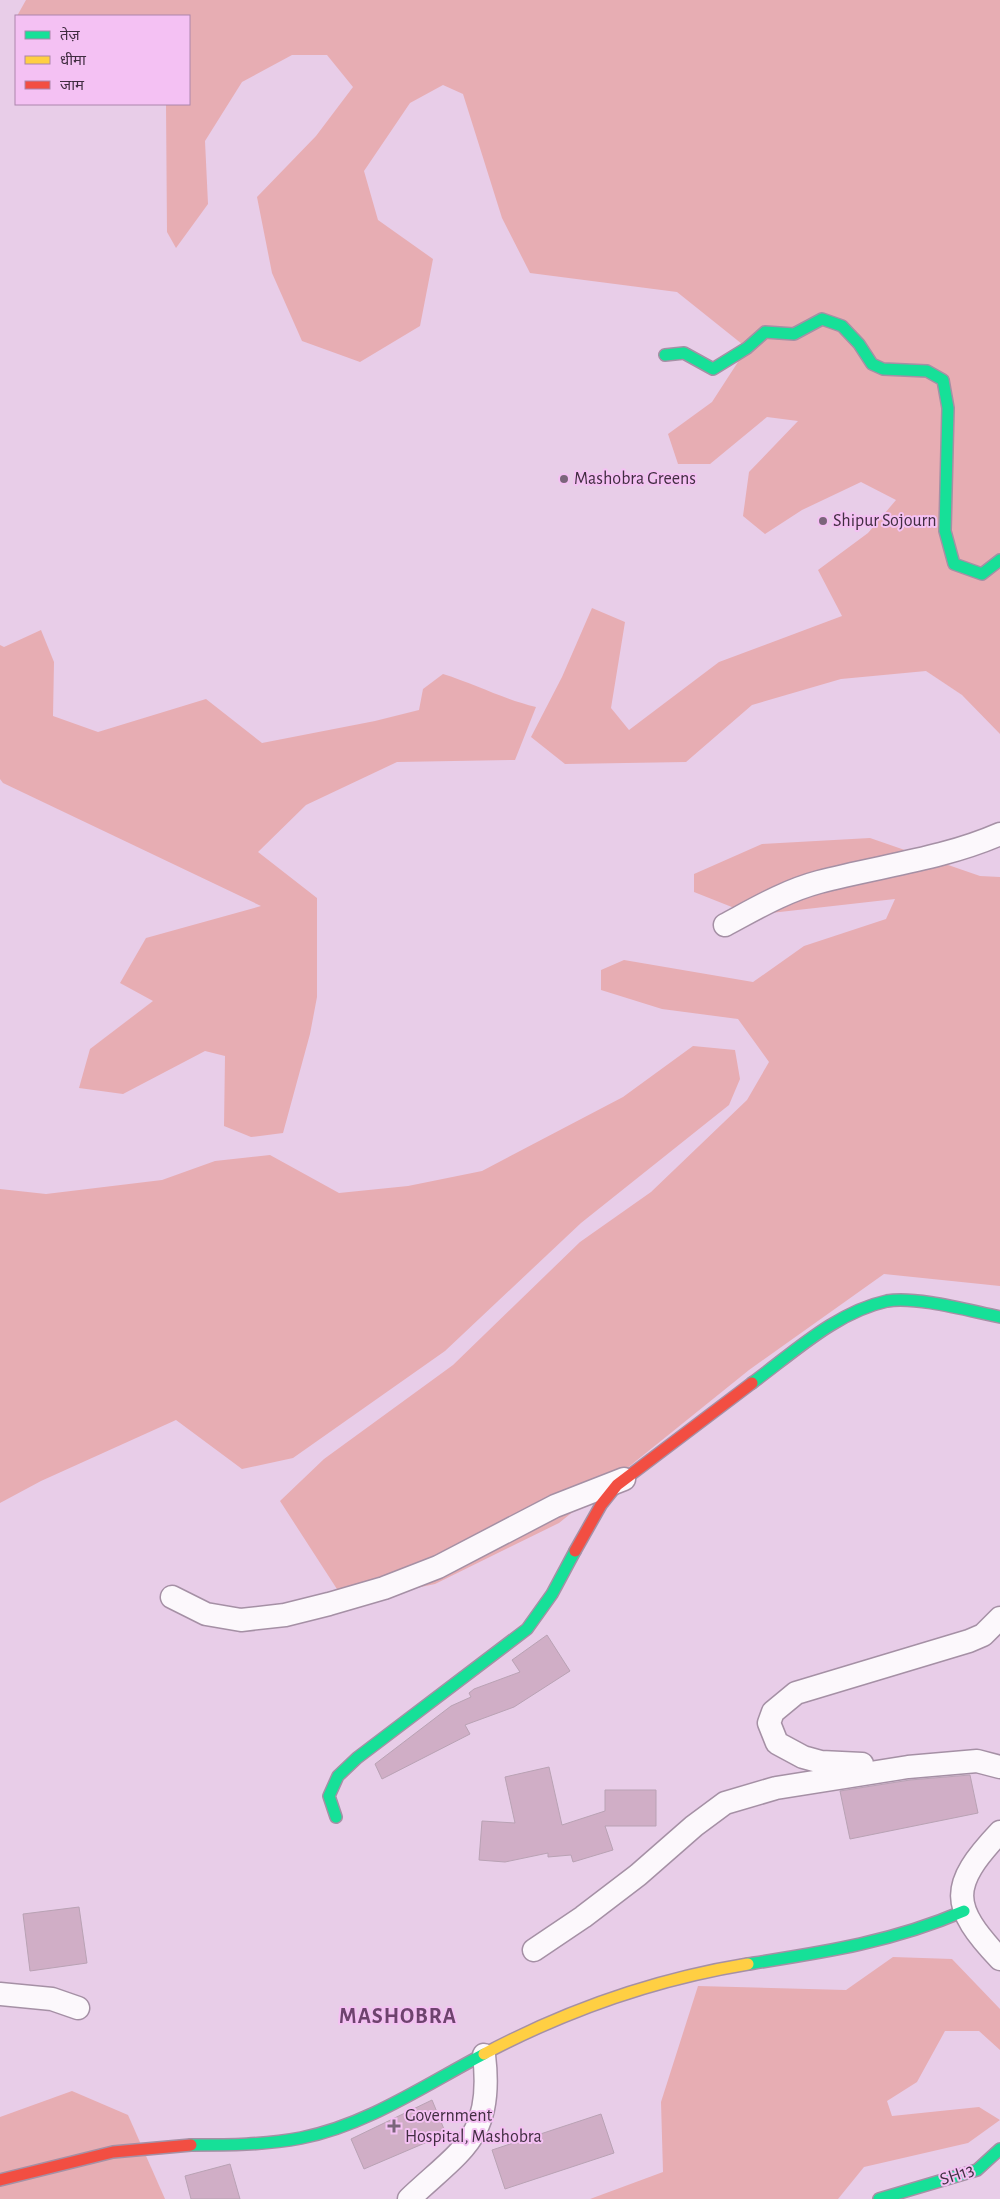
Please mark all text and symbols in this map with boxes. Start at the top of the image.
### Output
legend [15,15,190,105]
text: तेज़ [60,26,81,43]
text: धीमा [60,52,87,68]
text: जाम [60,78,85,93]
place label: Mashobra Greens [574,470,696,488]
marker: Mashobra Greens [558,473,570,485]
place label: Shipur Sojourn [833,512,937,530]
marker: Shipur Sojourn [817,515,829,527]
district label: MASHOBRA [339,2005,457,2027]
place label: Government Hospital, Mashobra [405,2107,542,2146]
marker: Government Hospital, Mashobra [387,2119,401,2133]
street label: SH13 [938,2161,976,2189]

